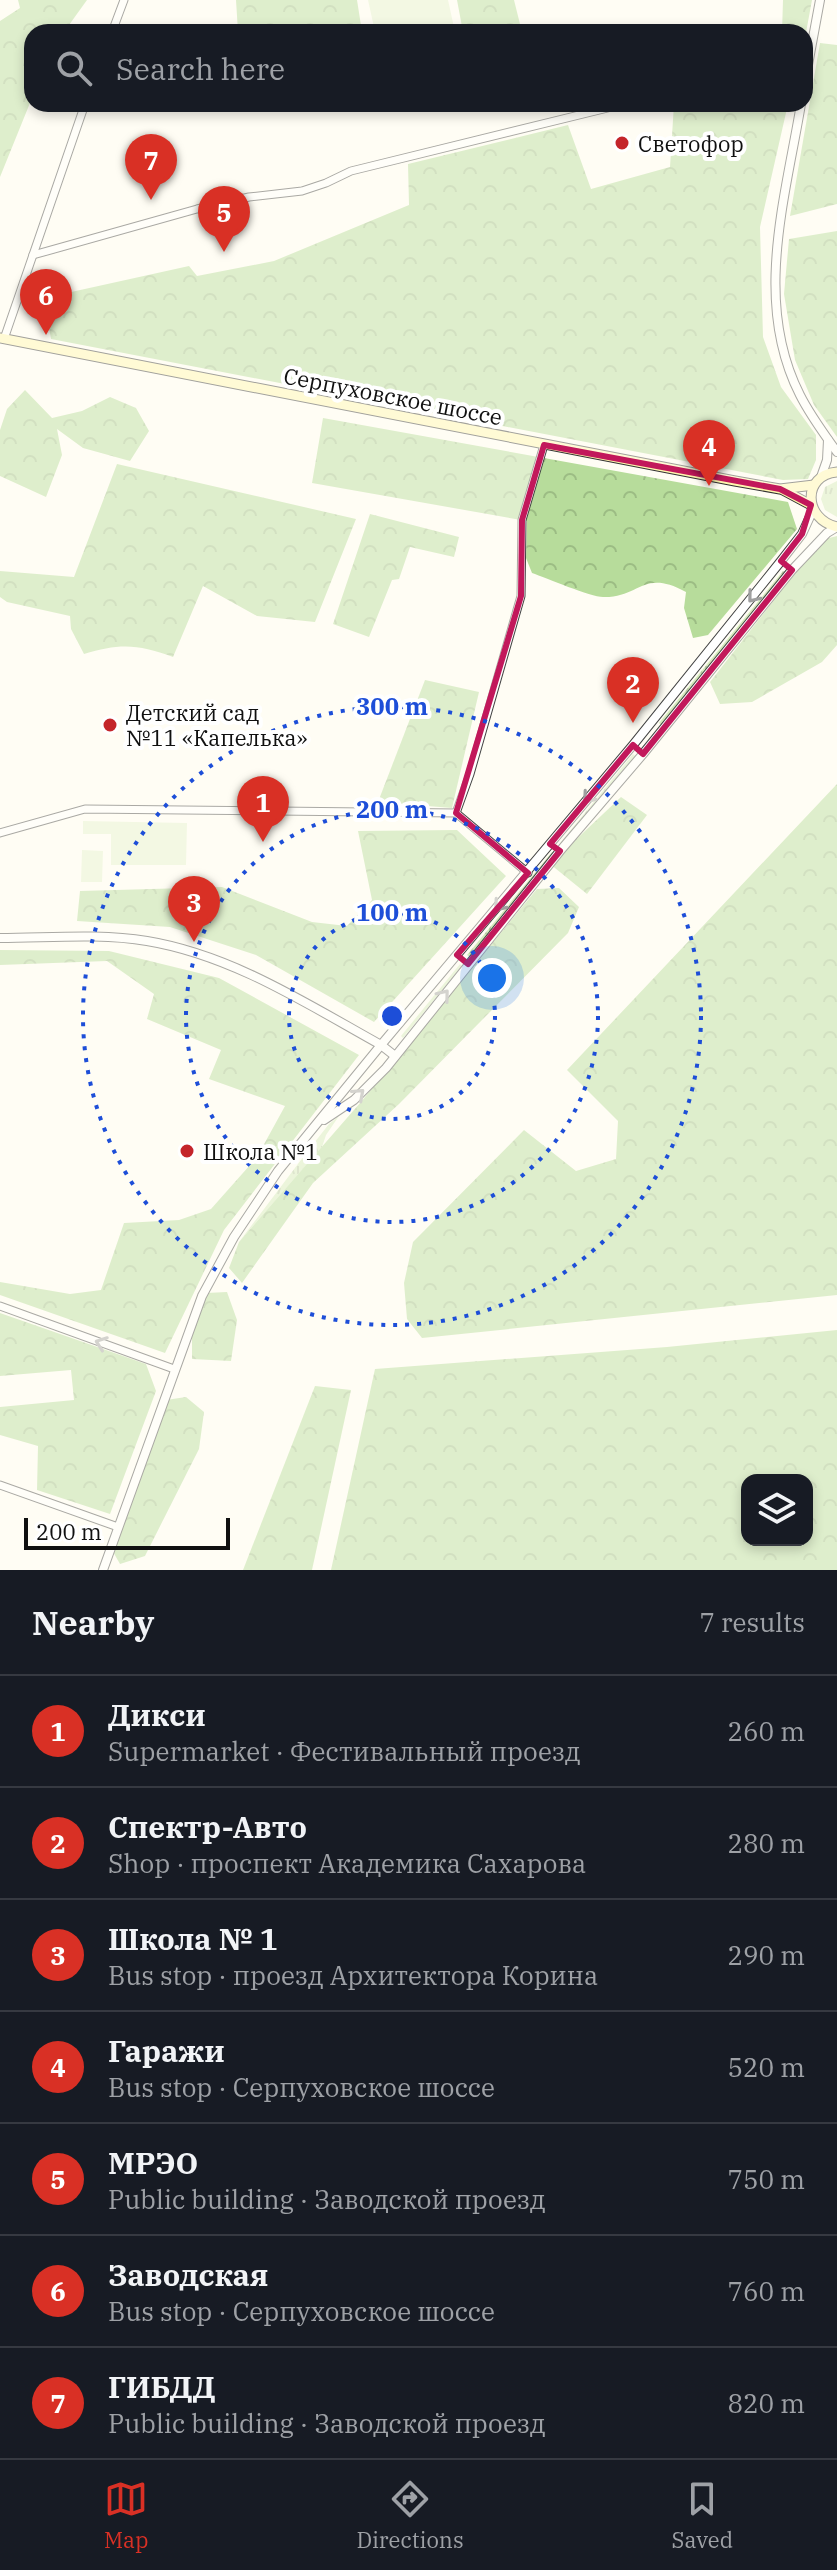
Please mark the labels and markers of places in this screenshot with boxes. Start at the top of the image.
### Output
place label: Светофор [638,129,744,158]
pin: 7 [125,134,177,200]
marker: Светофор [613,134,631,152]
pin: 5 [198,186,250,252]
pin: 6 [20,269,72,335]
pin: 4 [683,420,735,486]
pin: 2 [607,657,659,723]
place label: Детский сад №11 «Капелька» [126,698,307,752]
marker: Детский сад №11 «Капелька» [101,716,119,734]
pin: 1 [237,776,289,842]
pin: 3 [168,876,220,942]
centre of rings [378,1002,406,1030]
place label: Школа №1 [203,1137,318,1166]
marker: Школа №1 [178,1142,196,1160]

